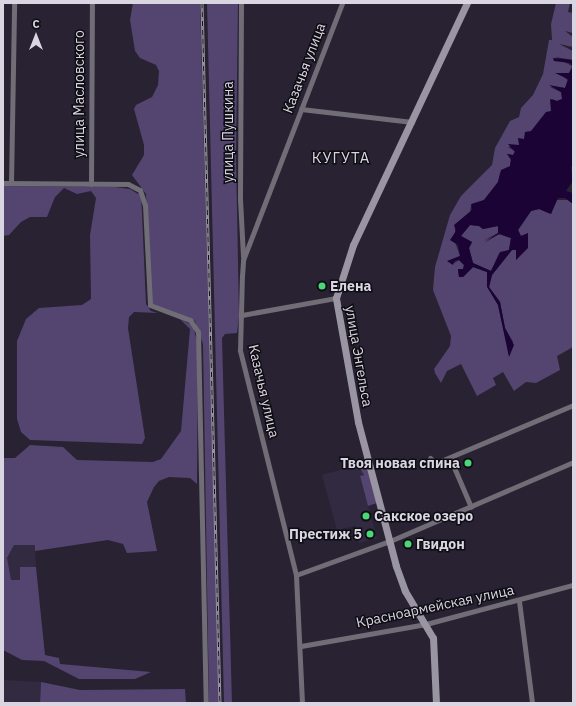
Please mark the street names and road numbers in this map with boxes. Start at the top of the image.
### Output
street label: Казачья улица [279,20,329,116]
street label: улица Масловского [71,30,87,158]
street label: улица Пушкина [220,81,236,183]
street label: улица Энгельса [342,304,376,408]
street label: Казачья улица [245,343,283,439]
street label: Красноармейская улица [355,581,515,631]

